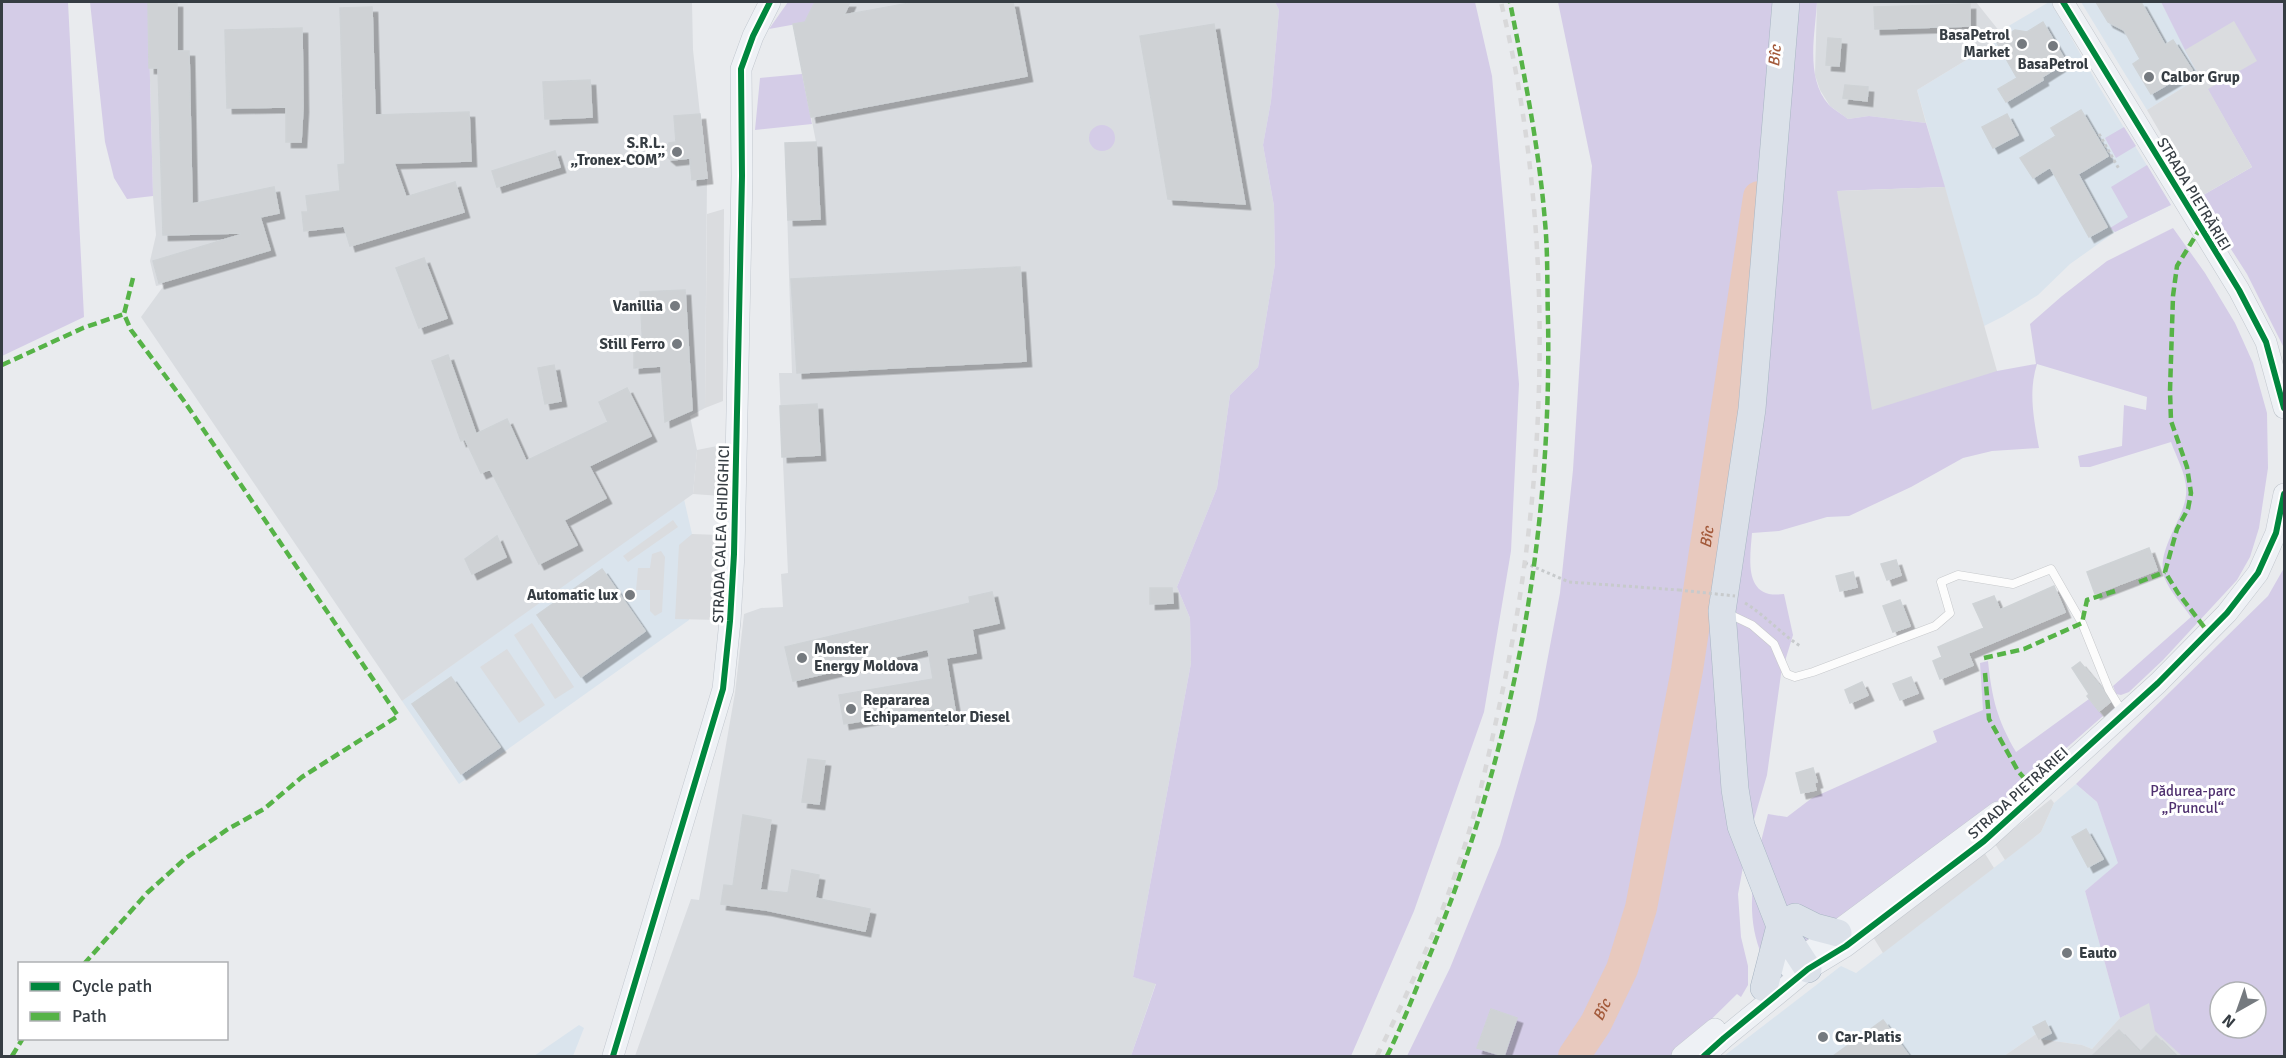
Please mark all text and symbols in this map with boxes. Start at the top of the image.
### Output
place label: BasaPetrol Market [1939,26,2010,61]
marker: BasaPetrol Market [2015,37,2029,51]
marker: BasaPetrol [2046,39,2060,53]
water label: Bîc [1764,43,1786,68]
place label: BasaPetrol [2017,55,2089,73]
place label: Calbor Grup [2161,68,2240,86]
marker: Calbor Grup [2142,70,2156,84]
place label: S.R.L. „Tronex-COM” [571,134,665,169]
street label: STRADA PIETRĂRIEI [2153,134,2235,254]
marker: S.R.L. „Tronex-COM” [670,145,684,159]
place label: Vanillia [613,297,663,315]
marker: Vanillia [668,299,682,313]
place label: Still Ferro [600,335,665,353]
marker: Still Ferro [670,337,684,351]
street label: STRADA CALEA GHIDIGHICI [709,445,733,623]
water label: Bîc [1696,524,1719,550]
place label: Automatic lux [527,586,619,604]
marker: Automatic lux [623,588,637,602]
place label: Monster Energy Moldova [814,640,919,675]
marker: Monster Energy Moldova [795,651,809,665]
place label: Repararea Echipamentelor Diesel [863,691,1010,726]
marker: Repararea Echipamentelor Diesel [844,702,858,716]
street label: STRADA PIETRĂRIEI [1964,743,2072,843]
park label: Pădurea-parc „Pruncul“ [2150,782,2236,817]
place label: Eauto [2079,944,2117,962]
marker: Eauto [2060,946,2074,960]
legend [18,962,228,1040]
text: Cycle path [72,975,152,997]
north arrow [2208,980,2268,1040]
water label: Bîc [1589,995,1617,1024]
text: Path [72,1005,107,1027]
text: N [2218,1009,2240,1032]
place label: Car-Platis [1835,1028,1902,1046]
marker: Car-Platis [1816,1030,1830,1044]

